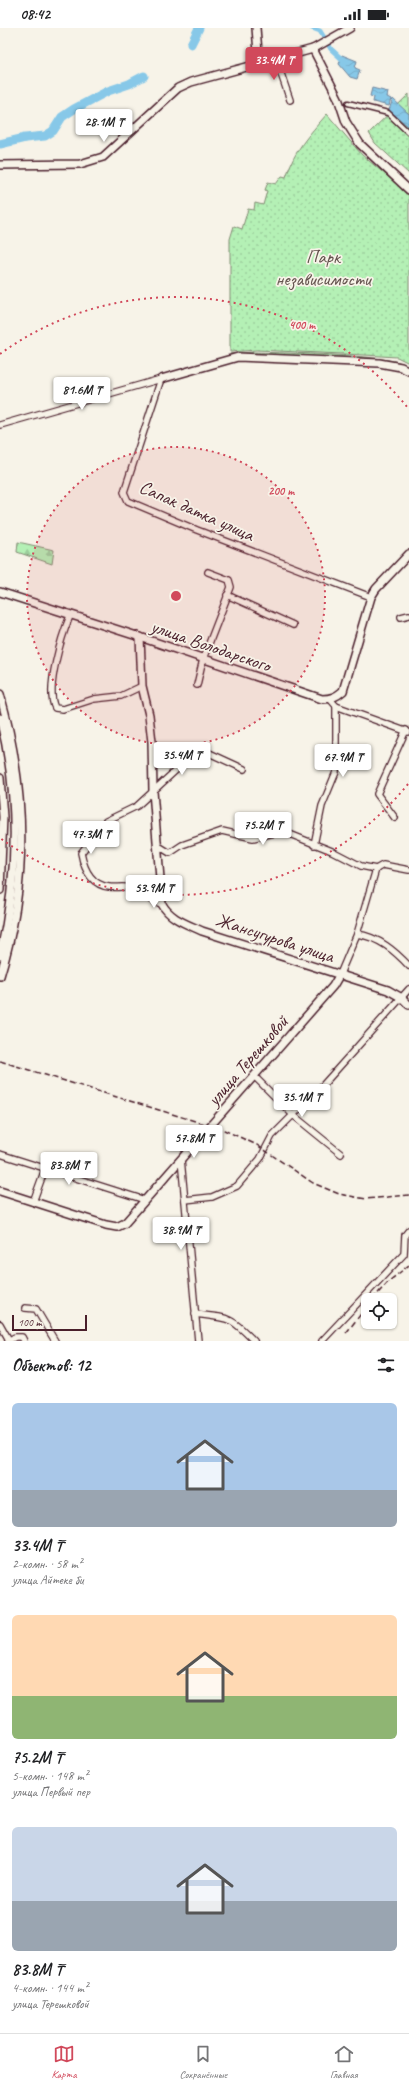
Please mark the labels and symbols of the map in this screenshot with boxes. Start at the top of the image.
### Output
pin: 33.4M ₸ [237,47,311,81]
pin: 28.1M ₸ [67,109,141,143]
park label: Парк независимости [276,245,373,291]
text: 400 m [289,317,316,333]
pin: 81.6M ₸ [45,377,119,411]
street label: Сапак датка улица [135,475,259,548]
text: 200 m [268,483,295,499]
centre of rings [169,589,183,603]
street label: улица Володарского [147,614,276,678]
pin: 35.4M ₸ [145,742,219,776]
pin: 67.9M ₸ [306,744,380,778]
pin: 75.2M ₸ [226,812,300,846]
pin: 47.3M ₸ [54,821,128,855]
pin: 53.9M ₸ [117,875,191,909]
street label: Жансугурова улица [213,908,338,969]
street label: улица Терешковой [201,1010,294,1112]
pin: 35.1M ₸ [265,1084,339,1118]
pin: 57.8M ₸ [157,1125,231,1159]
pin: 83.8M ₸ [32,1152,106,1186]
pin: 38.9M ₸ [144,1217,218,1251]
scale bar [12,1313,87,1332]

